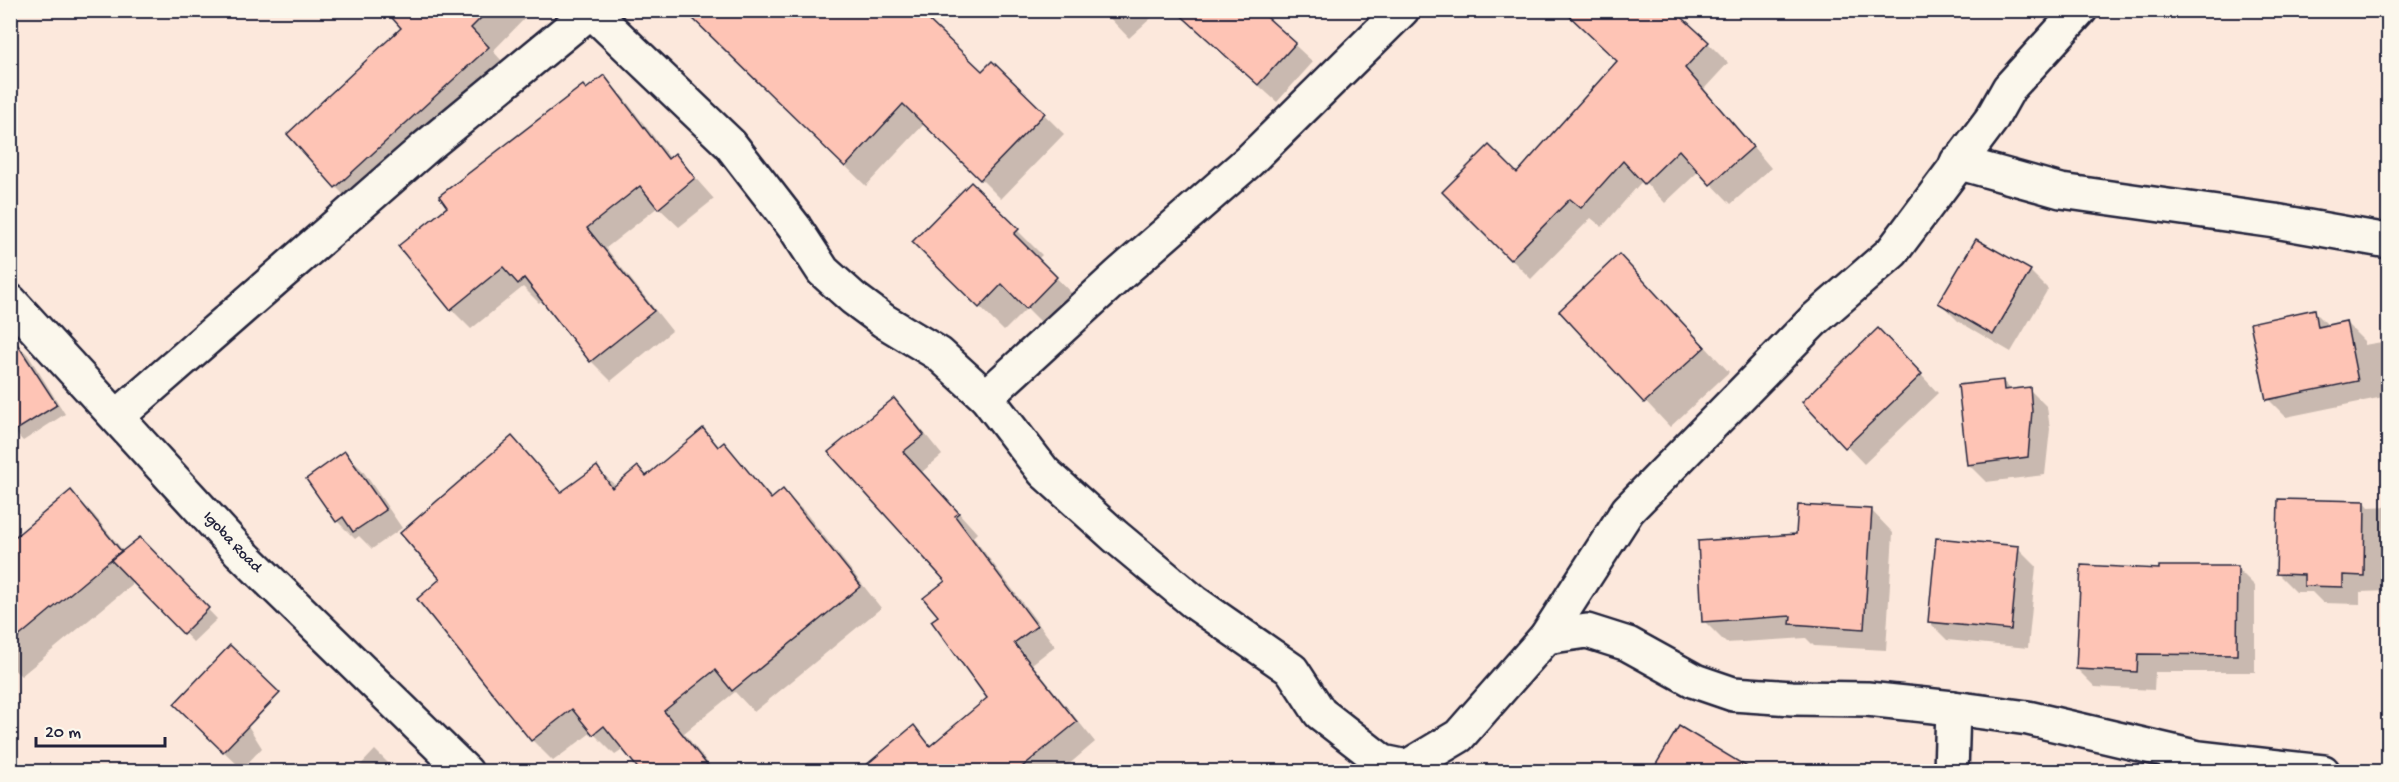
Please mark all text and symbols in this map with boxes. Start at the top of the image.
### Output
street label: Igoba Road [198,508,267,578]
scale bar [36,710,165,748]
text: 20 m [45,723,81,744]

